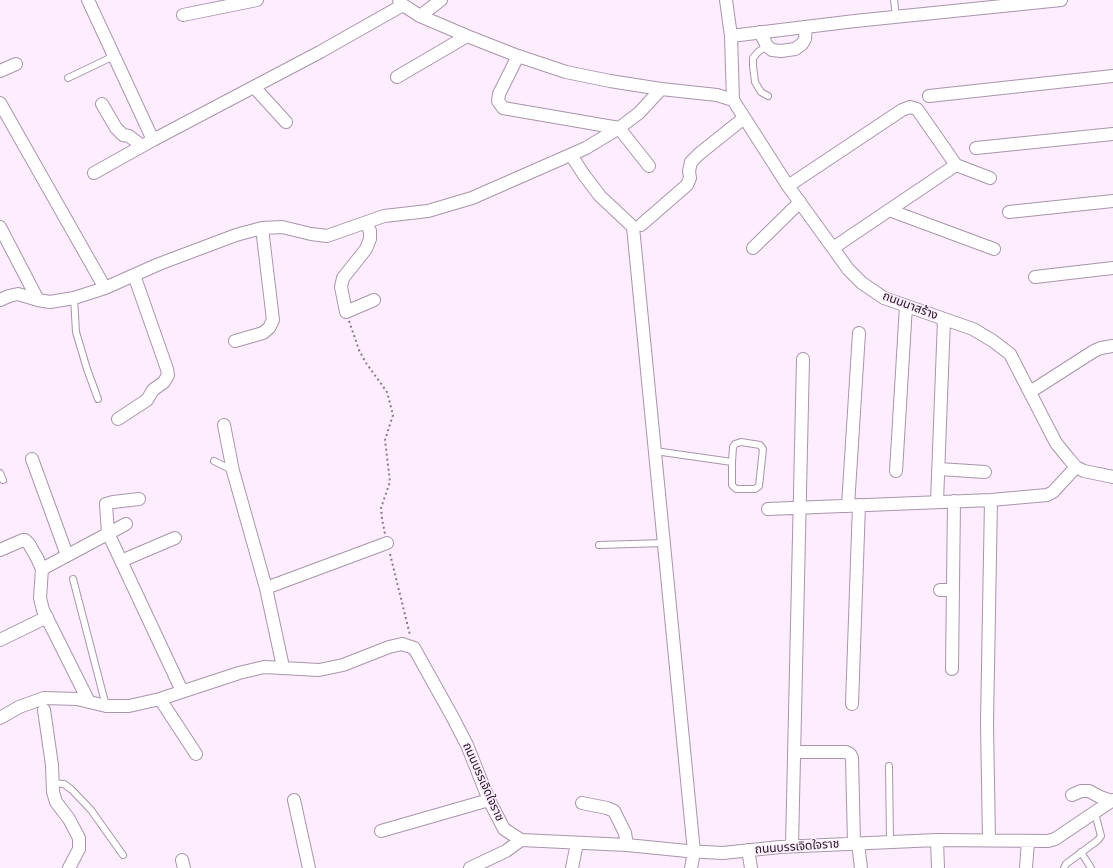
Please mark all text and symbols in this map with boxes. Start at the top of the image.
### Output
street label: ถนนนาสร้าง [880,289,940,323]
street label: ถนนบรรเจิดใจราช [459,740,507,824]
street label: ถนนบรรเจิดใจราช [754,837,840,857]

